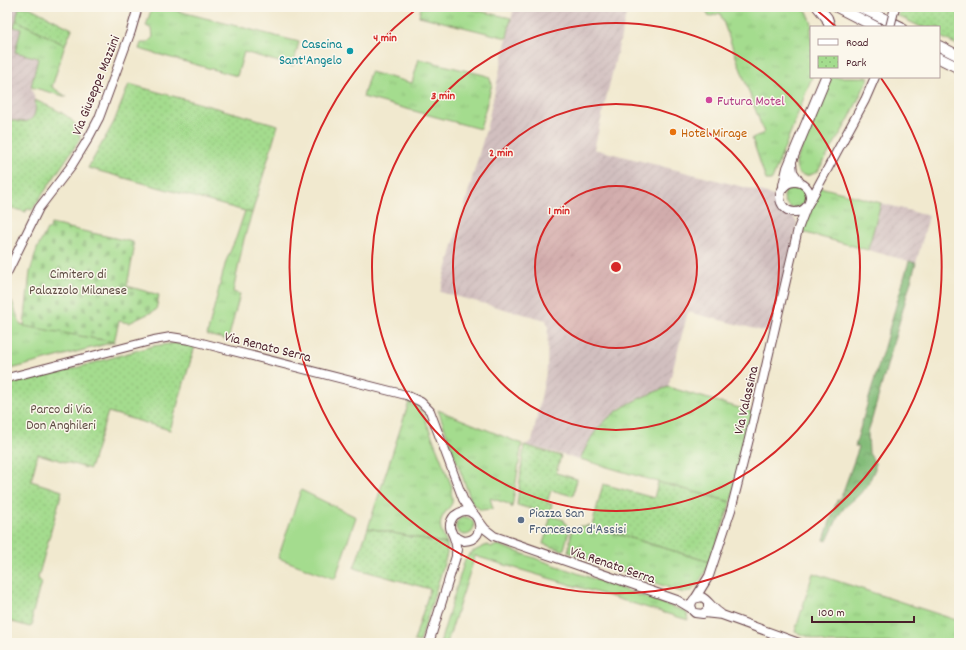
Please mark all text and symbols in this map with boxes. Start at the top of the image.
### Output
legend [810,26,940,78]
text: 4 min [373,30,397,47]
street label: Via Giuseppe Mazzini [68,32,126,139]
place label: Cascina Sant'Angelo [279,35,342,71]
text: Road [846,35,868,52]
marker: Cascina Sant'Angelo [345,46,355,56]
text: Park [846,55,867,72]
text: 3 min [431,88,455,105]
place label: Futura Motel [717,92,785,112]
marker: Futura Motel [704,95,714,105]
place label: Hotel Mirage [681,124,747,144]
marker: Hotel Mirage [668,127,678,137]
text: 2 min [489,145,513,162]
text: 1 min [548,203,570,220]
centre of rings [609,260,623,274]
park label: Cimitero di Palazzolo Milanese [29,265,127,301]
street label: Via Renato Serra [222,327,314,369]
street label: Via Valassina [729,364,765,437]
park label: Parco di Via Don Anghileri [26,400,96,436]
place label: Piazza San Francesco d'Assisi [529,504,626,540]
marker: Piazza San Francesco d'Assisi [516,515,526,525]
street label: Via Renato Serra [567,542,658,590]
scale bar [812,598,914,624]
text: 100 m [818,605,845,622]

